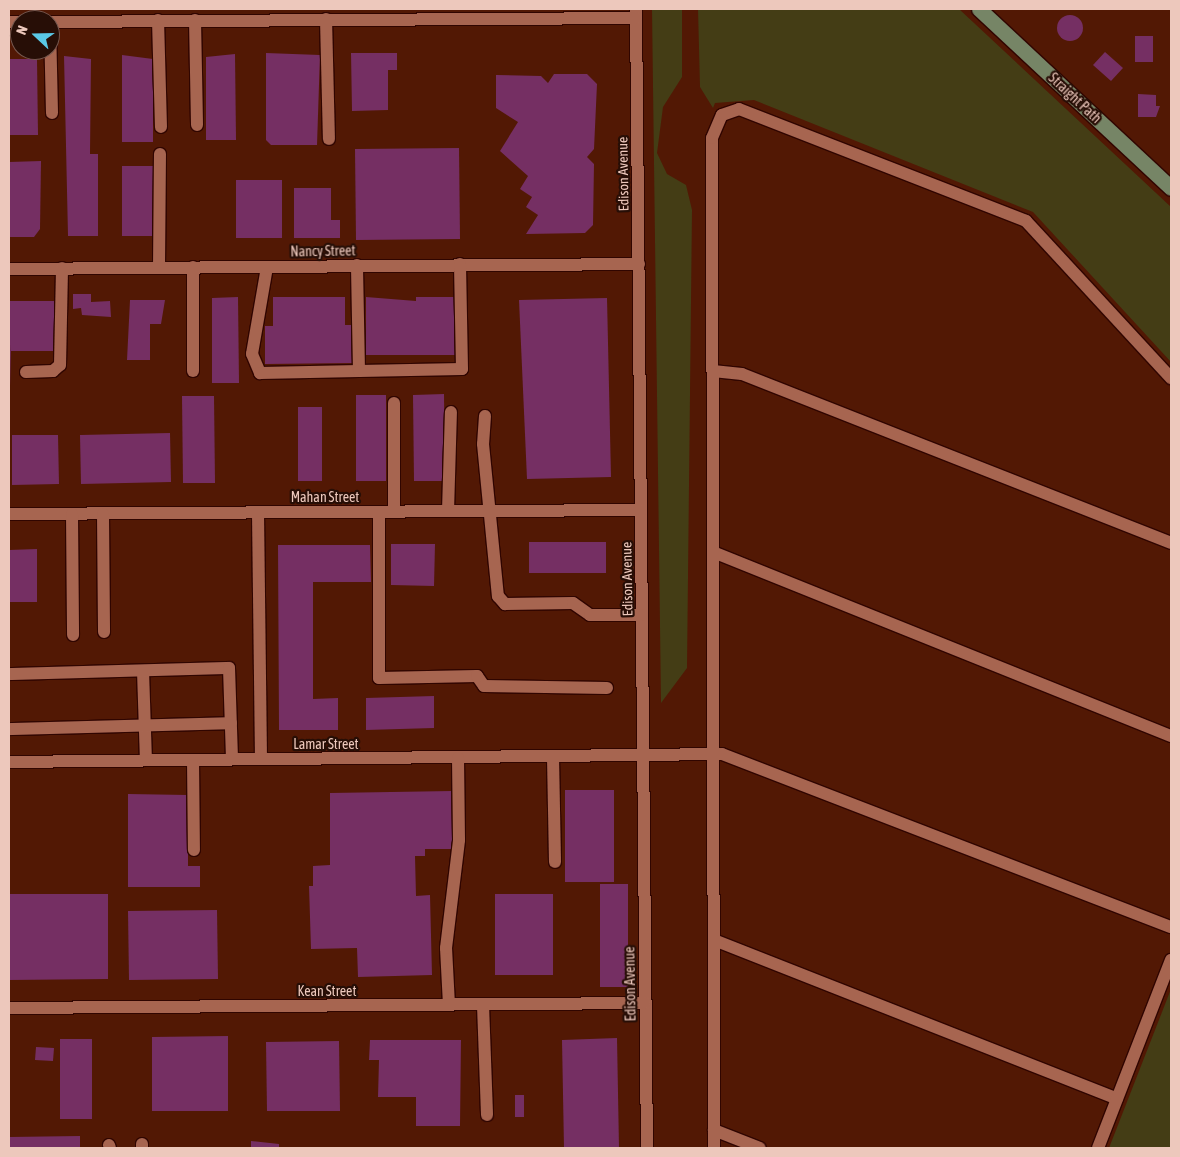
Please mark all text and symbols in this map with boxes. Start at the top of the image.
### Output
north arrow [10,10,60,60]
text: N [13,23,31,37]
street label: Straight Path [1045,69,1105,127]
street label: Edison Avenue [614,136,632,212]
street label: Nancy Street [290,242,356,260]
street label: Mahan Street [291,489,359,505]
street label: Edison Avenue [618,541,636,617]
street label: Lamar Street [293,736,359,752]
street label: Edison Avenue [621,946,639,1022]
street label: Kean Street [298,983,356,999]

